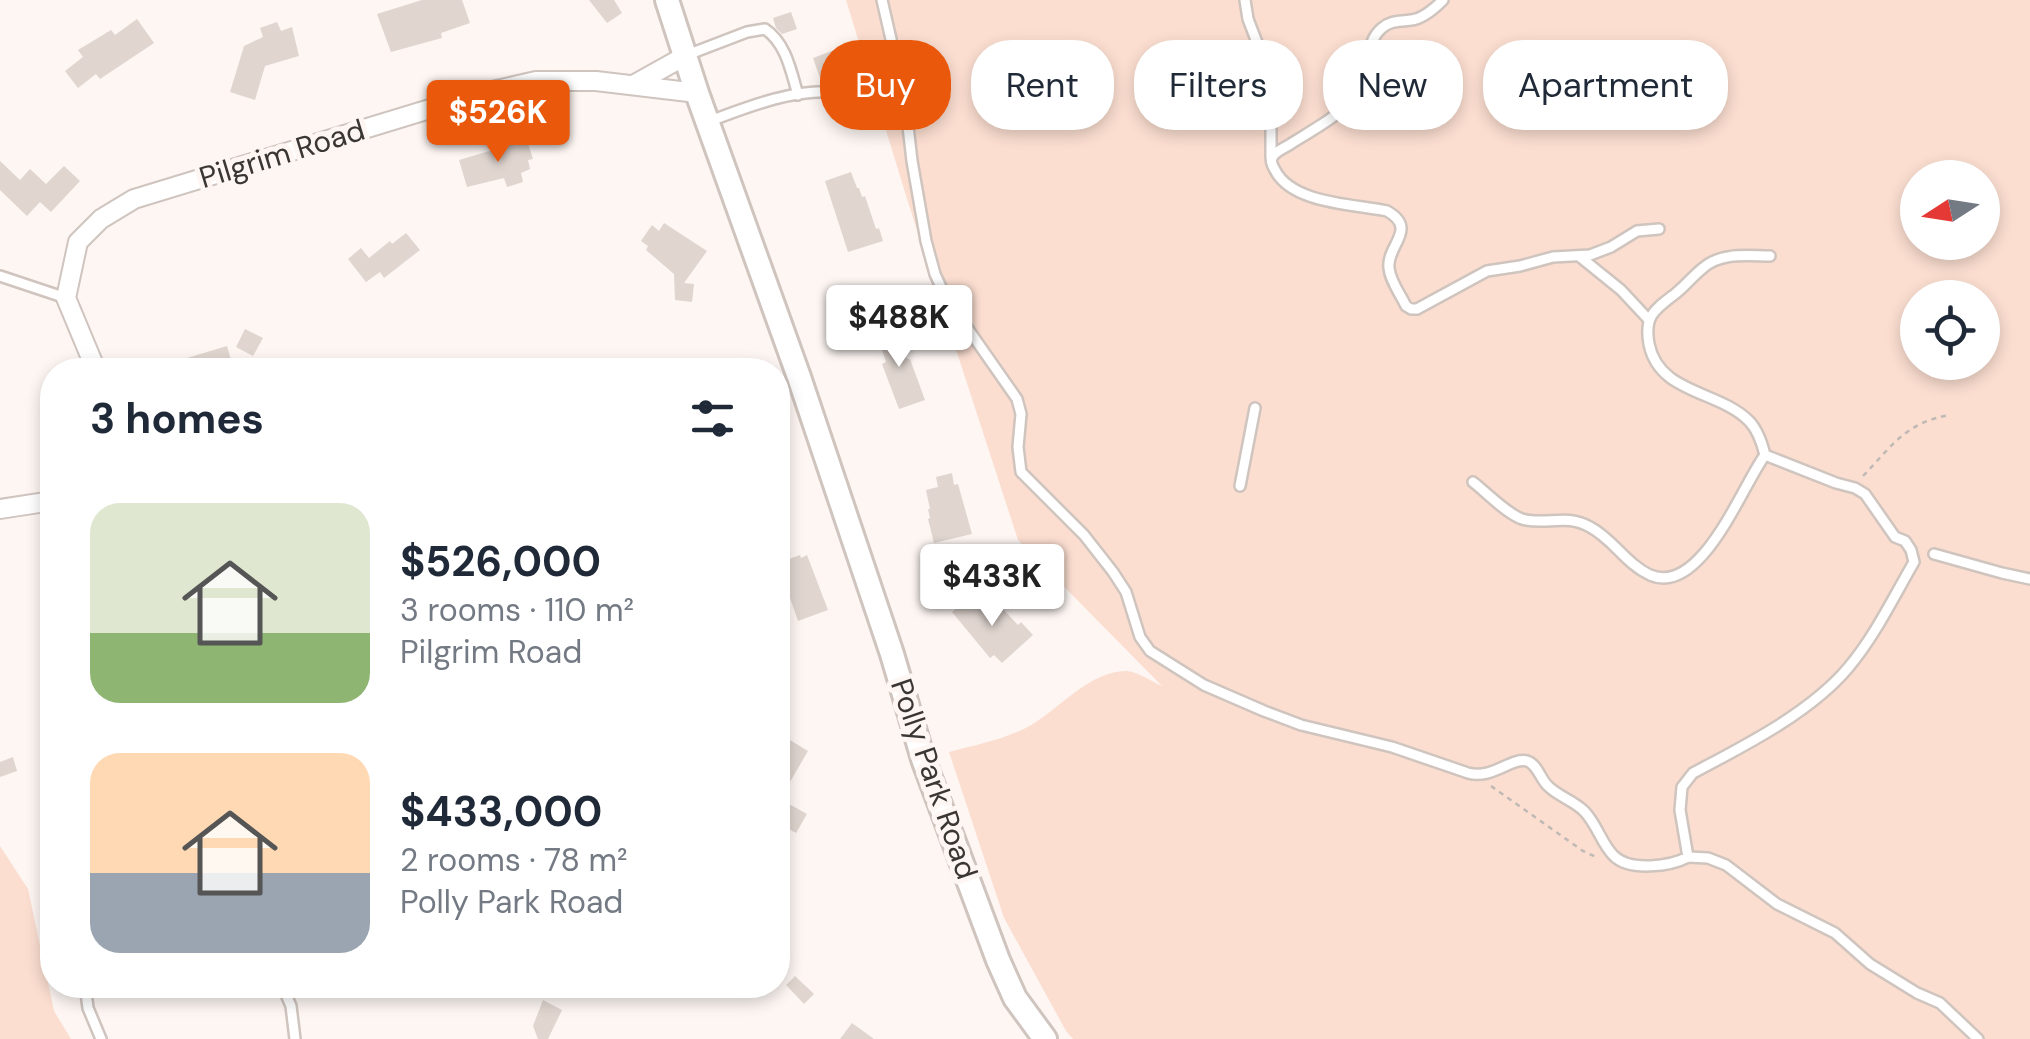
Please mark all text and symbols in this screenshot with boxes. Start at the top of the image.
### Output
chip: Buy [820,40,951,130]
chip: Rent [971,40,1114,130]
chip: Filters [1134,40,1303,130]
chip: New [1323,40,1463,130]
chip: Apartment [1483,40,1728,130]
pin: $526K [428,80,568,165]
text: $526K [449,91,547,133]
street label: Pilgrim Road [194,110,369,197]
north arrow [1900,160,2000,260]
map controls [1900,160,2000,380]
button: locate [1900,280,2000,380]
pin: $488K [829,285,969,370]
text: $488K [848,296,950,338]
text: 3 homes [90,391,264,446]
icon: filters [685,391,740,446]
text: $526,000 [400,534,601,589]
icon: home [170,543,290,663]
pin: $433K [922,544,1062,629]
text: $433K [942,555,1042,597]
text: 3 rooms · 110 m² [400,589,634,631]
text: Pilgrim Road [400,631,582,673]
street label: Polly Park Road [882,673,987,884]
text: $433,000 [400,784,602,839]
icon: home [170,793,290,913]
text: 2 rooms · 78 m² [400,839,628,881]
text: Polly Park Road [400,881,623,923]

